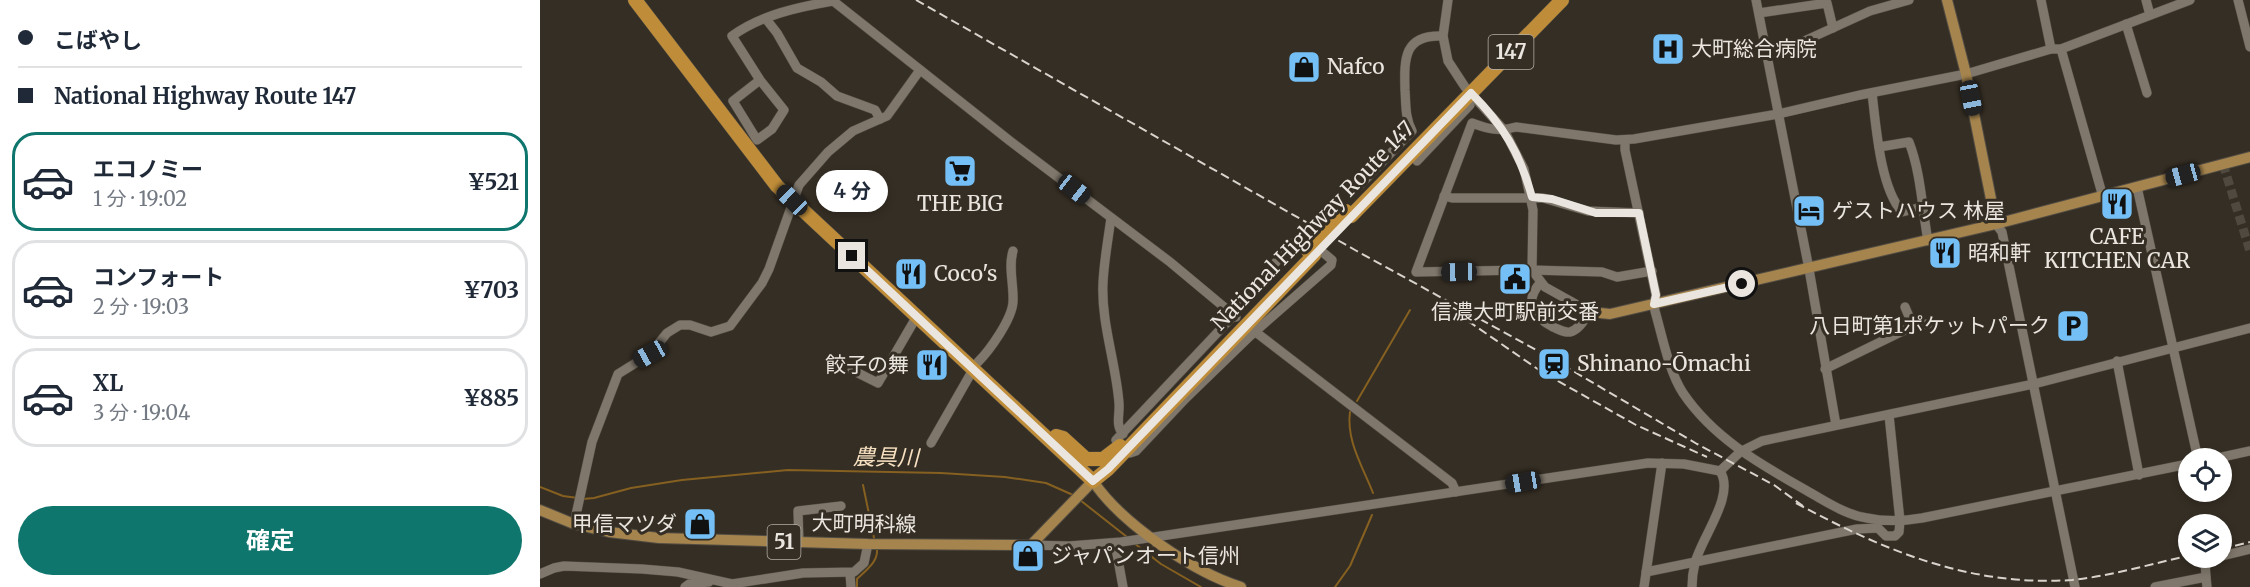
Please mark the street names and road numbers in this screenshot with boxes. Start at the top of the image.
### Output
road number: 147 [1488,35,1534,69]
street label: National Highway Route 147 [1205,115,1420,336]
street label: 大町明科線 [811,509,917,538]
road number: 51 [768,525,800,559]

